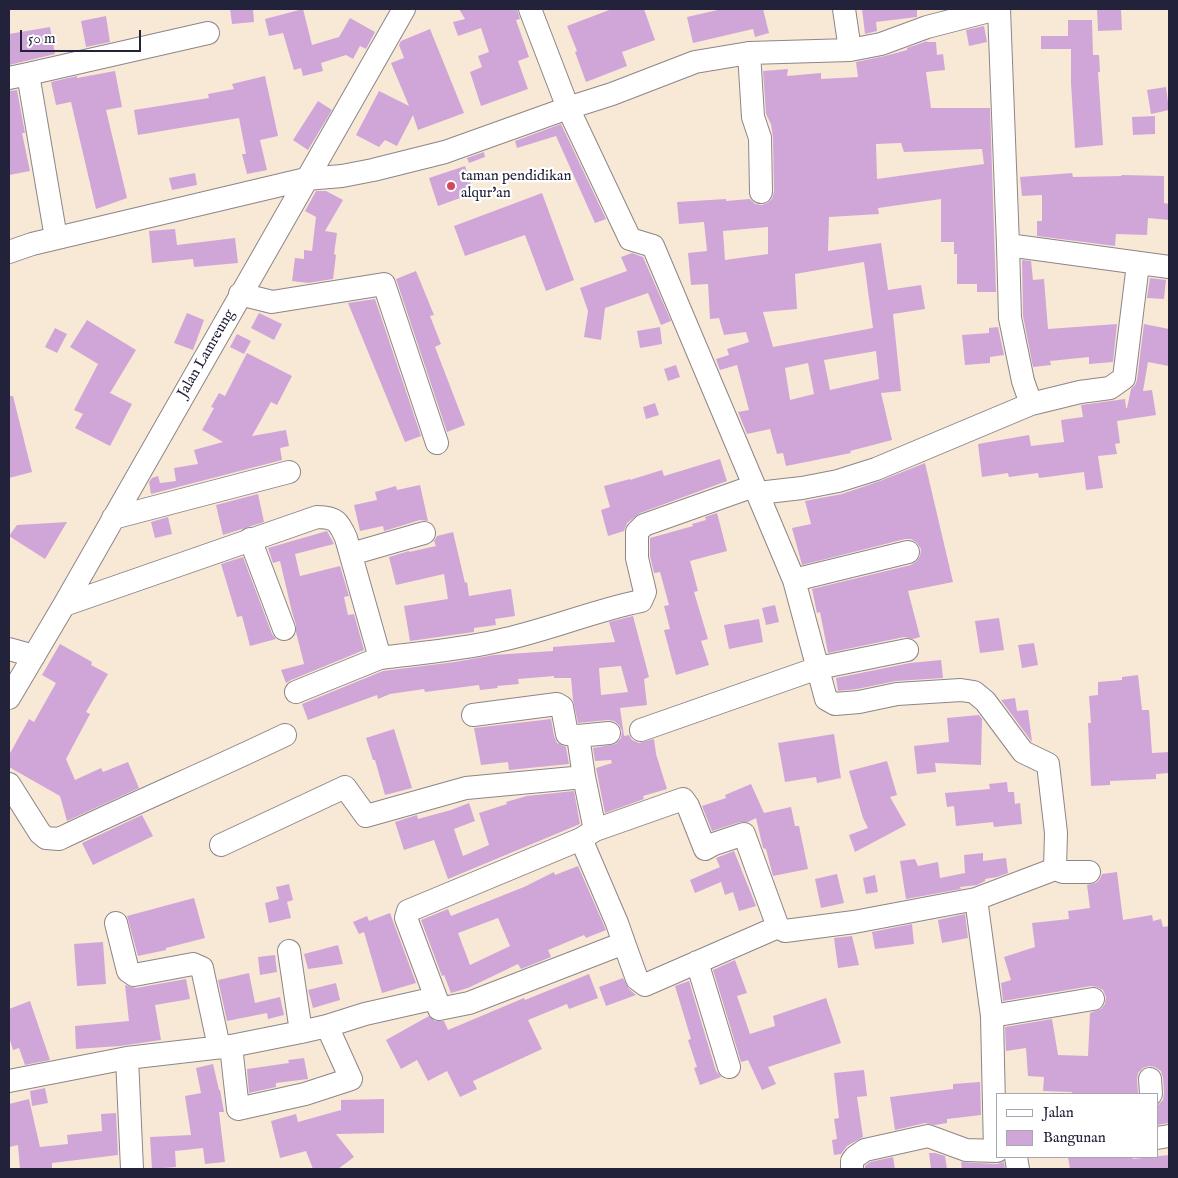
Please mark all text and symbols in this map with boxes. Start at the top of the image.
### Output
scale bar [22,20,144,52]
text: 50 m [28,29,56,48]
place label: taman pendidikan alqur'an [461,168,571,203]
marker: taman pendidikan alqur'an [445,180,457,192]
street label: Jalan Lamreung [174,307,240,401]
legend [996,1093,1158,1158]
text: Jalan [1043,1103,1074,1122]
text: Bangunan [1043,1128,1106,1147]

